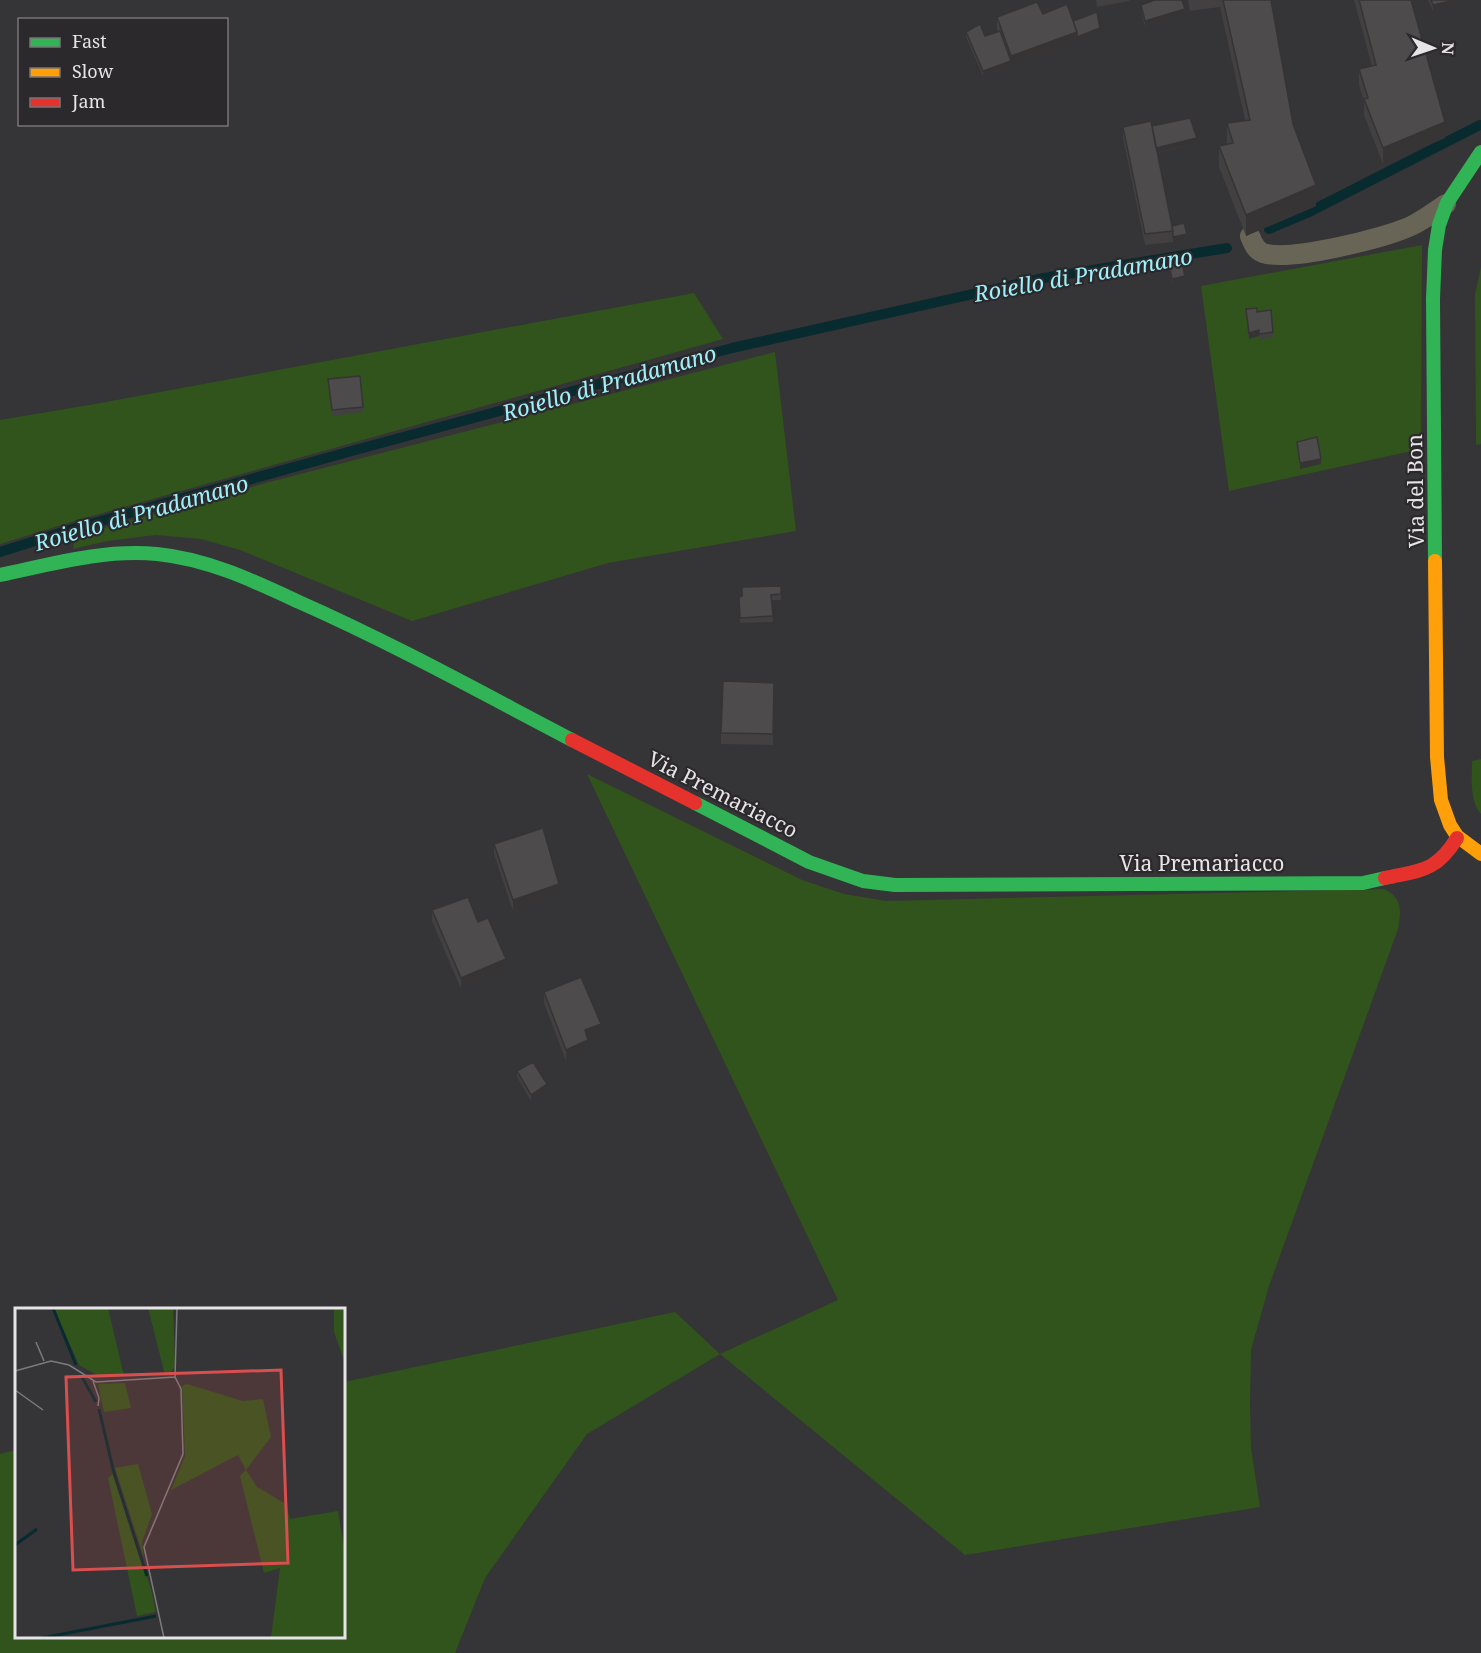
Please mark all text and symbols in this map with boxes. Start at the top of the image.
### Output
legend [18,18,228,126]
north arrow [1403,18,1463,78]
text: Fast [72,29,107,53]
text: N [1437,42,1459,56]
text: Slow [72,59,114,83]
text: Jam [71,89,106,113]
water label: Roiello di Pradamano [970,240,1195,308]
water label: Roiello di Pradamano [497,337,720,427]
street label: Via del Bon [1400,434,1430,548]
water label: Roiello di Pradamano [29,467,252,557]
street label: Via Premariacco [643,744,803,844]
street label: Via Premariacco [1120,849,1284,877]
inset map [15,1308,345,1638]

